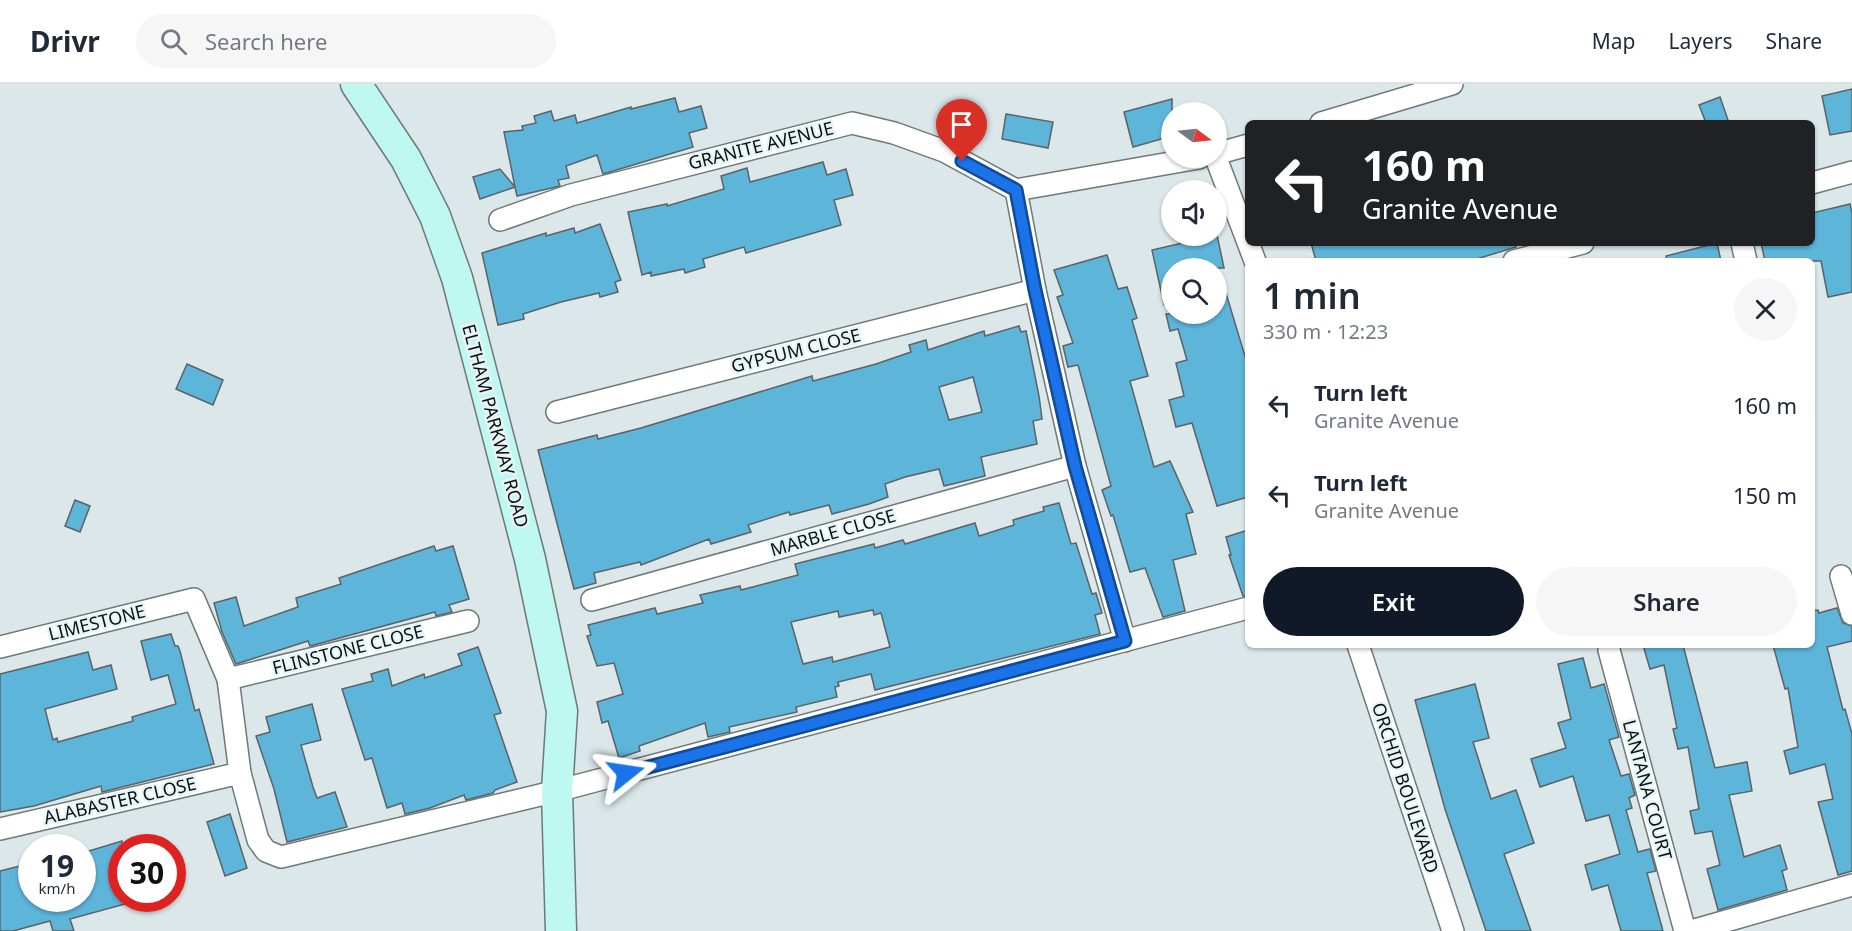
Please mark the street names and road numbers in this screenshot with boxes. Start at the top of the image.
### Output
street label: GRANITE AVENUE [686,115,836,175]
street label: ELTHAM PARKWAY ROAD [457,321,535,530]
street label: GYPSUM CLOSE [729,322,863,378]
street label: MARBLE CLOSE [767,503,898,561]
street label: LIMESTONE [46,598,148,646]
street label: FLINSTONE CLOSE [270,619,426,679]
street label: ORCHID BOULEVARD [1367,699,1445,876]
street label: LANTANA COURT [1618,717,1678,862]
street label: ALABASTER CLOSE [41,771,198,829]

